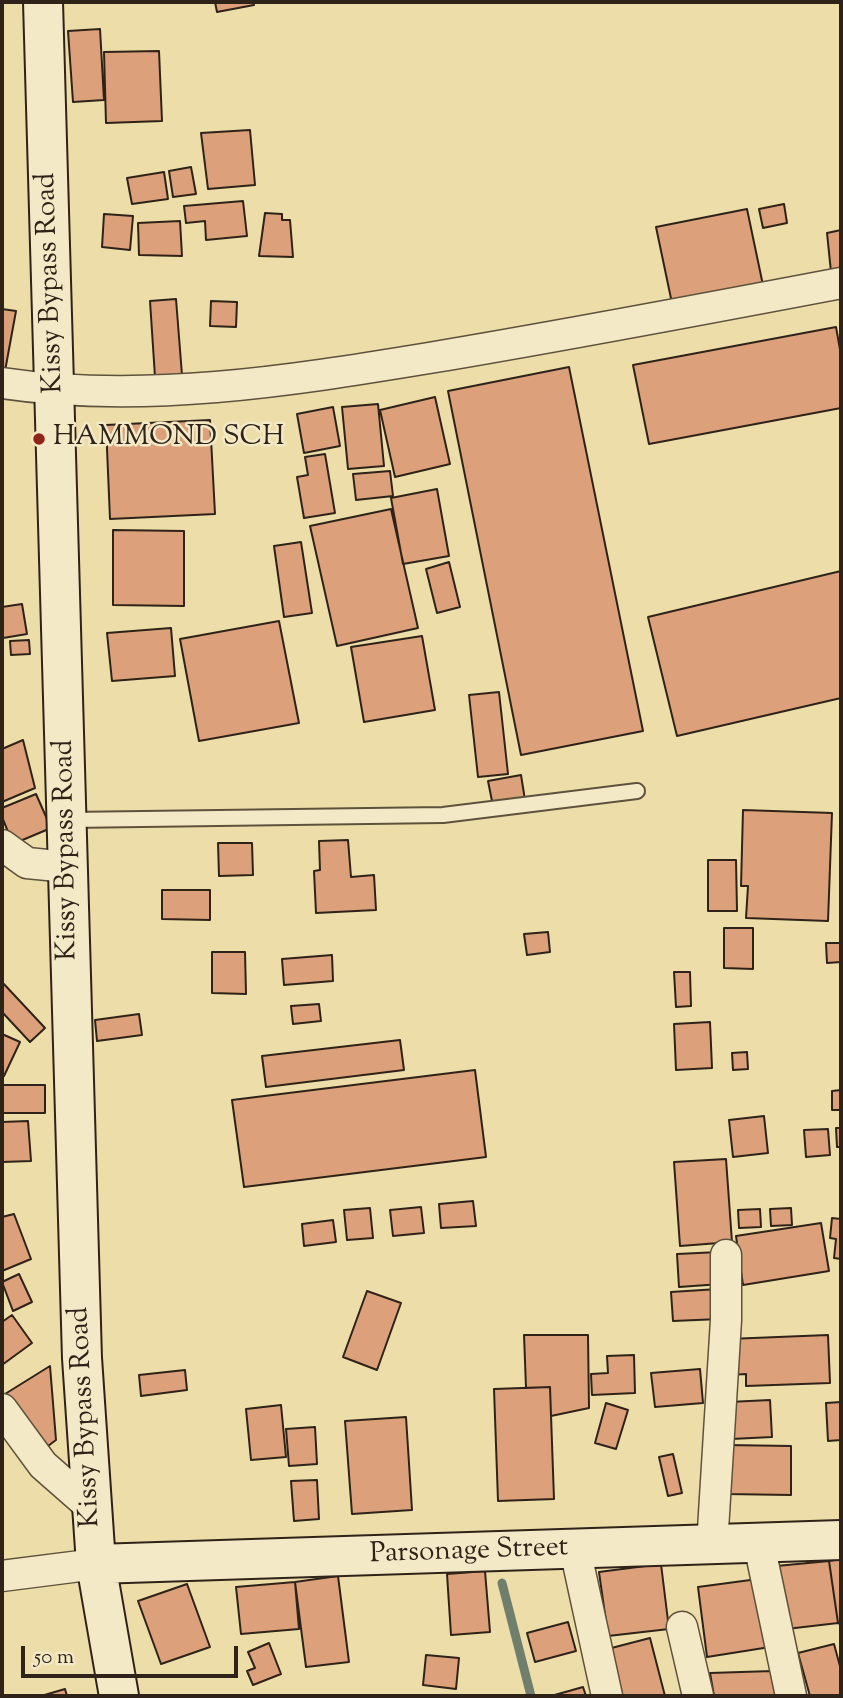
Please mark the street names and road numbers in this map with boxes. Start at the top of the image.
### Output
street label: Kissy Bypass Road [31,172,73,394]
street label: Kissy Bypass Road [49,739,87,961]
street label: Kissy Bypass Road [64,1306,110,1528]
street label: Parsonage Street [369,1533,569,1573]

